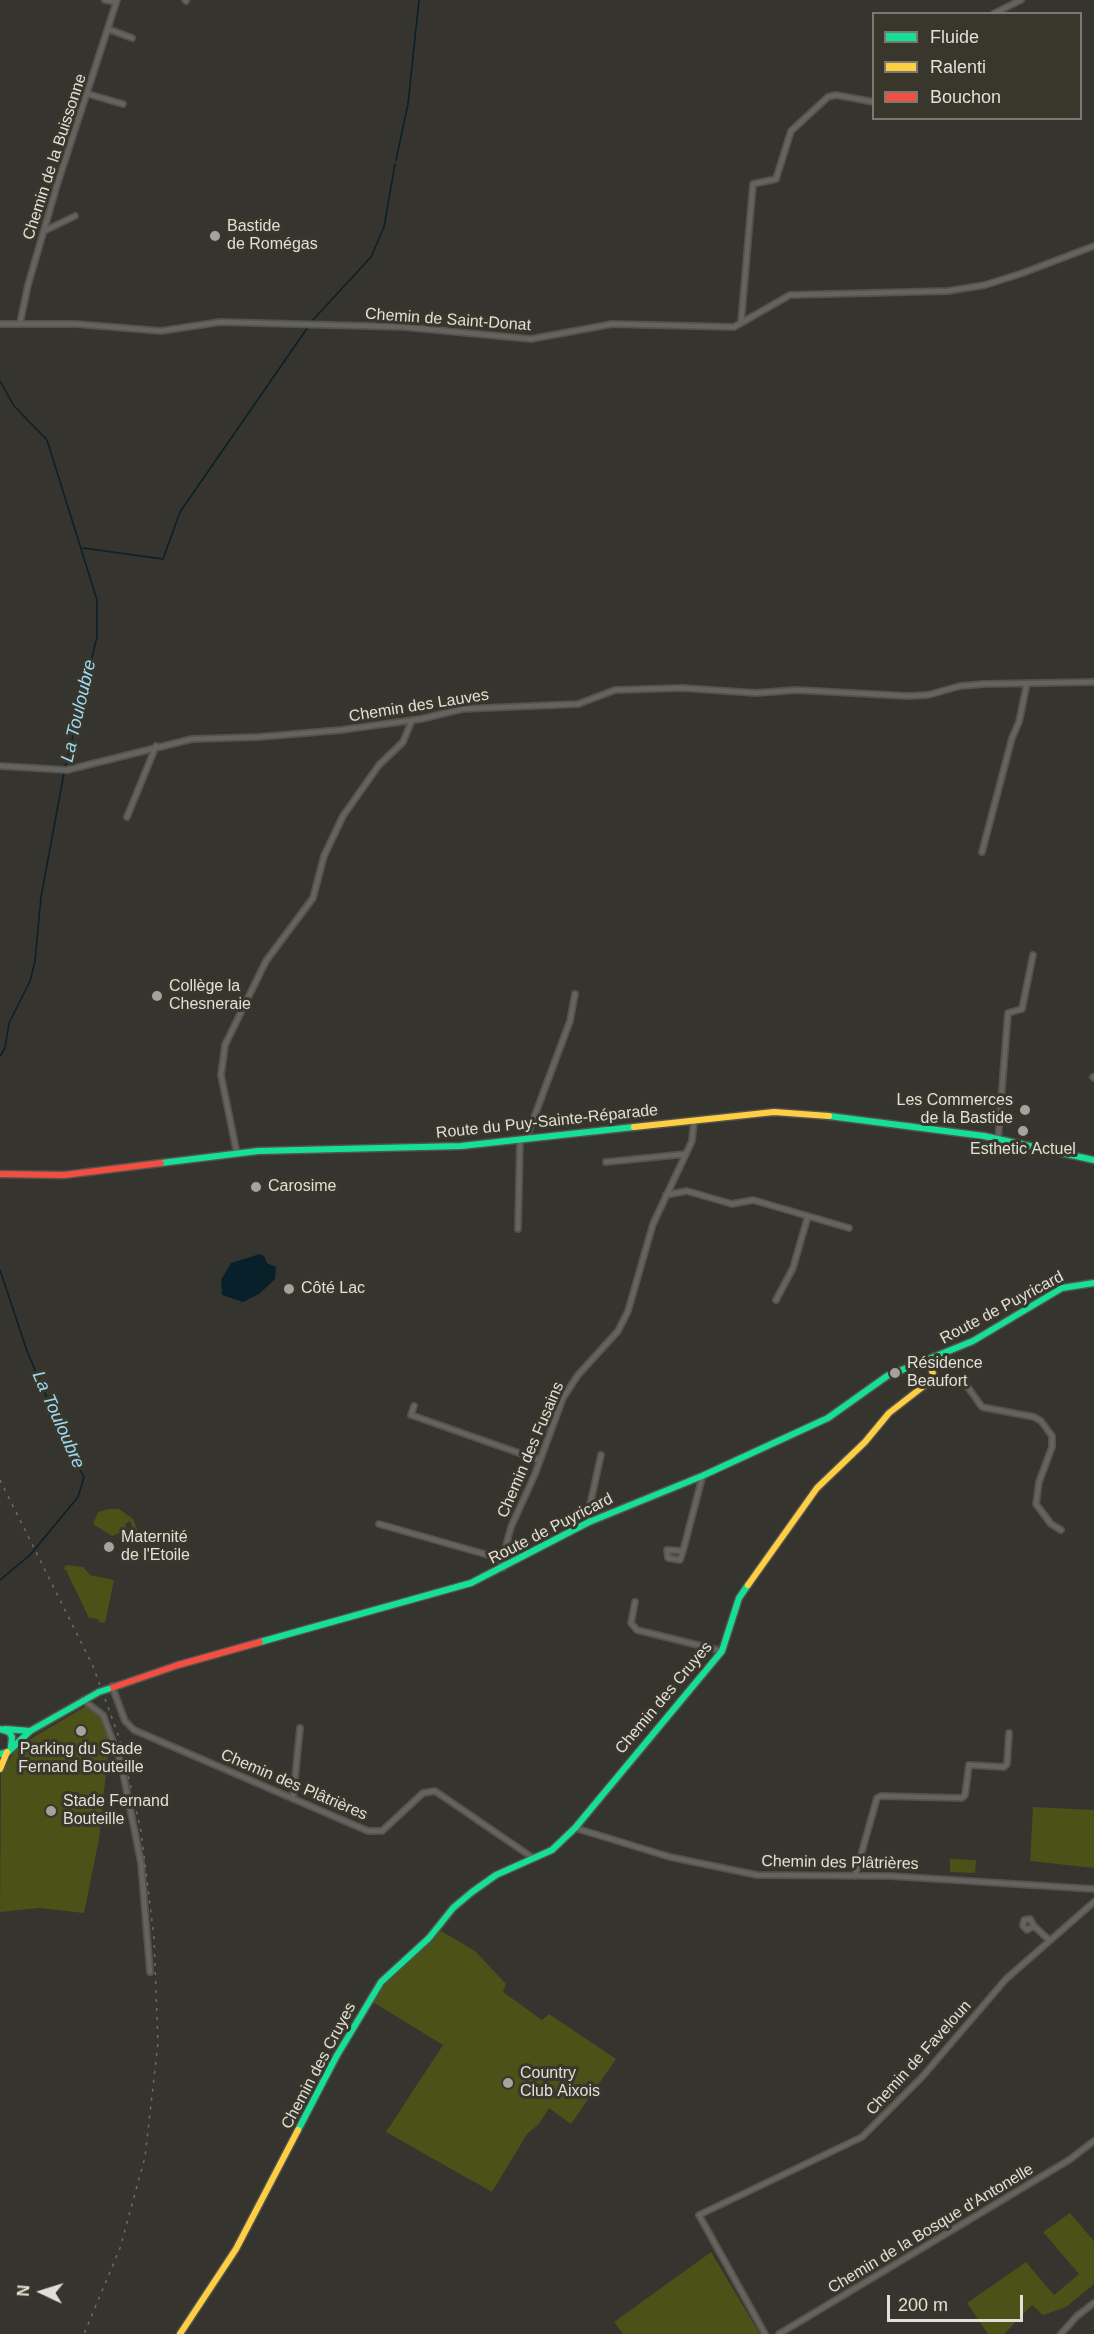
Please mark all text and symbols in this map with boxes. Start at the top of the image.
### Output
legend [872,12,1082,120]
text: Fluide [930,27,979,47]
text: Ralenti [930,57,986,77]
street label: Chemin de la Buissonne [19,72,91,242]
text: Bouchon [930,87,1001,107]
place label: Bastide de Romégas [227,217,318,255]
marker: Bastide de Romégas [208,229,222,243]
street label: Chemin de Saint-Donat [364,305,532,335]
water label: La Touloubre [57,658,101,764]
street label: Chemin des Lauves [348,685,490,727]
place label: Collège la Chesneraie [169,977,251,1015]
marker: Collège la Chesneraie [150,989,164,1003]
place label: Les Commerces de la Bastide [897,1091,1013,1129]
street label: Route du Puy-Sainte-Réparade [435,1101,659,1143]
marker: Les Commerces de la Bastide [1018,1103,1032,1117]
marker: Esthetic Actuel [1016,1124,1030,1138]
place label: Esthetic Actuel [970,1140,1076,1160]
place label: Carosime [268,1177,336,1197]
marker: Carosime [249,1180,263,1194]
street label: Route de Puyricard [937,1267,1067,1349]
place label: Côté Lac [301,1279,365,1299]
marker: Côté Lac [282,1282,296,1296]
place label: Résidence Beaufort [907,1354,983,1392]
marker: Résidence Beaufort [888,1366,902,1380]
water label: La Touloubre [27,1368,89,1472]
street label: Chemin des Fusains [494,1379,568,1521]
street label: Route de Puyricard [486,1489,616,1569]
place label: Maternité de l'Etoile [121,1528,190,1566]
marker: Maternité de l'Etoile [102,1540,116,1554]
street label: Chemin des Cruyes [611,1638,717,1758]
marker: Parking du Stade Fernand Bouteille [74,1724,88,1738]
place label: Parking du Stade Fernand Bouteille [18,1740,144,1778]
street label: Chemin des Plâtrières [218,1745,370,1825]
place label: Stade Fernand Bouteille [63,1792,169,1830]
marker: Stade Fernand Bouteille [44,1804,58,1818]
street label: Chemin des Plâtrières [761,1852,919,1874]
street label: Chemin de Faveloun [862,1997,976,2119]
street label: Chemin des Cruyes [278,1999,360,2133]
place label: Country Club Aixois [520,2064,600,2102]
marker: Country Club Aixois [501,2076,515,2090]
street label: Chemin de la Bosque d'Antonelle [825,2160,1037,2298]
north arrow [12,2262,72,2322]
scale bar [890,2283,1026,2321]
text: N [15,2284,32,2297]
text: 200 m [898,2295,948,2315]

